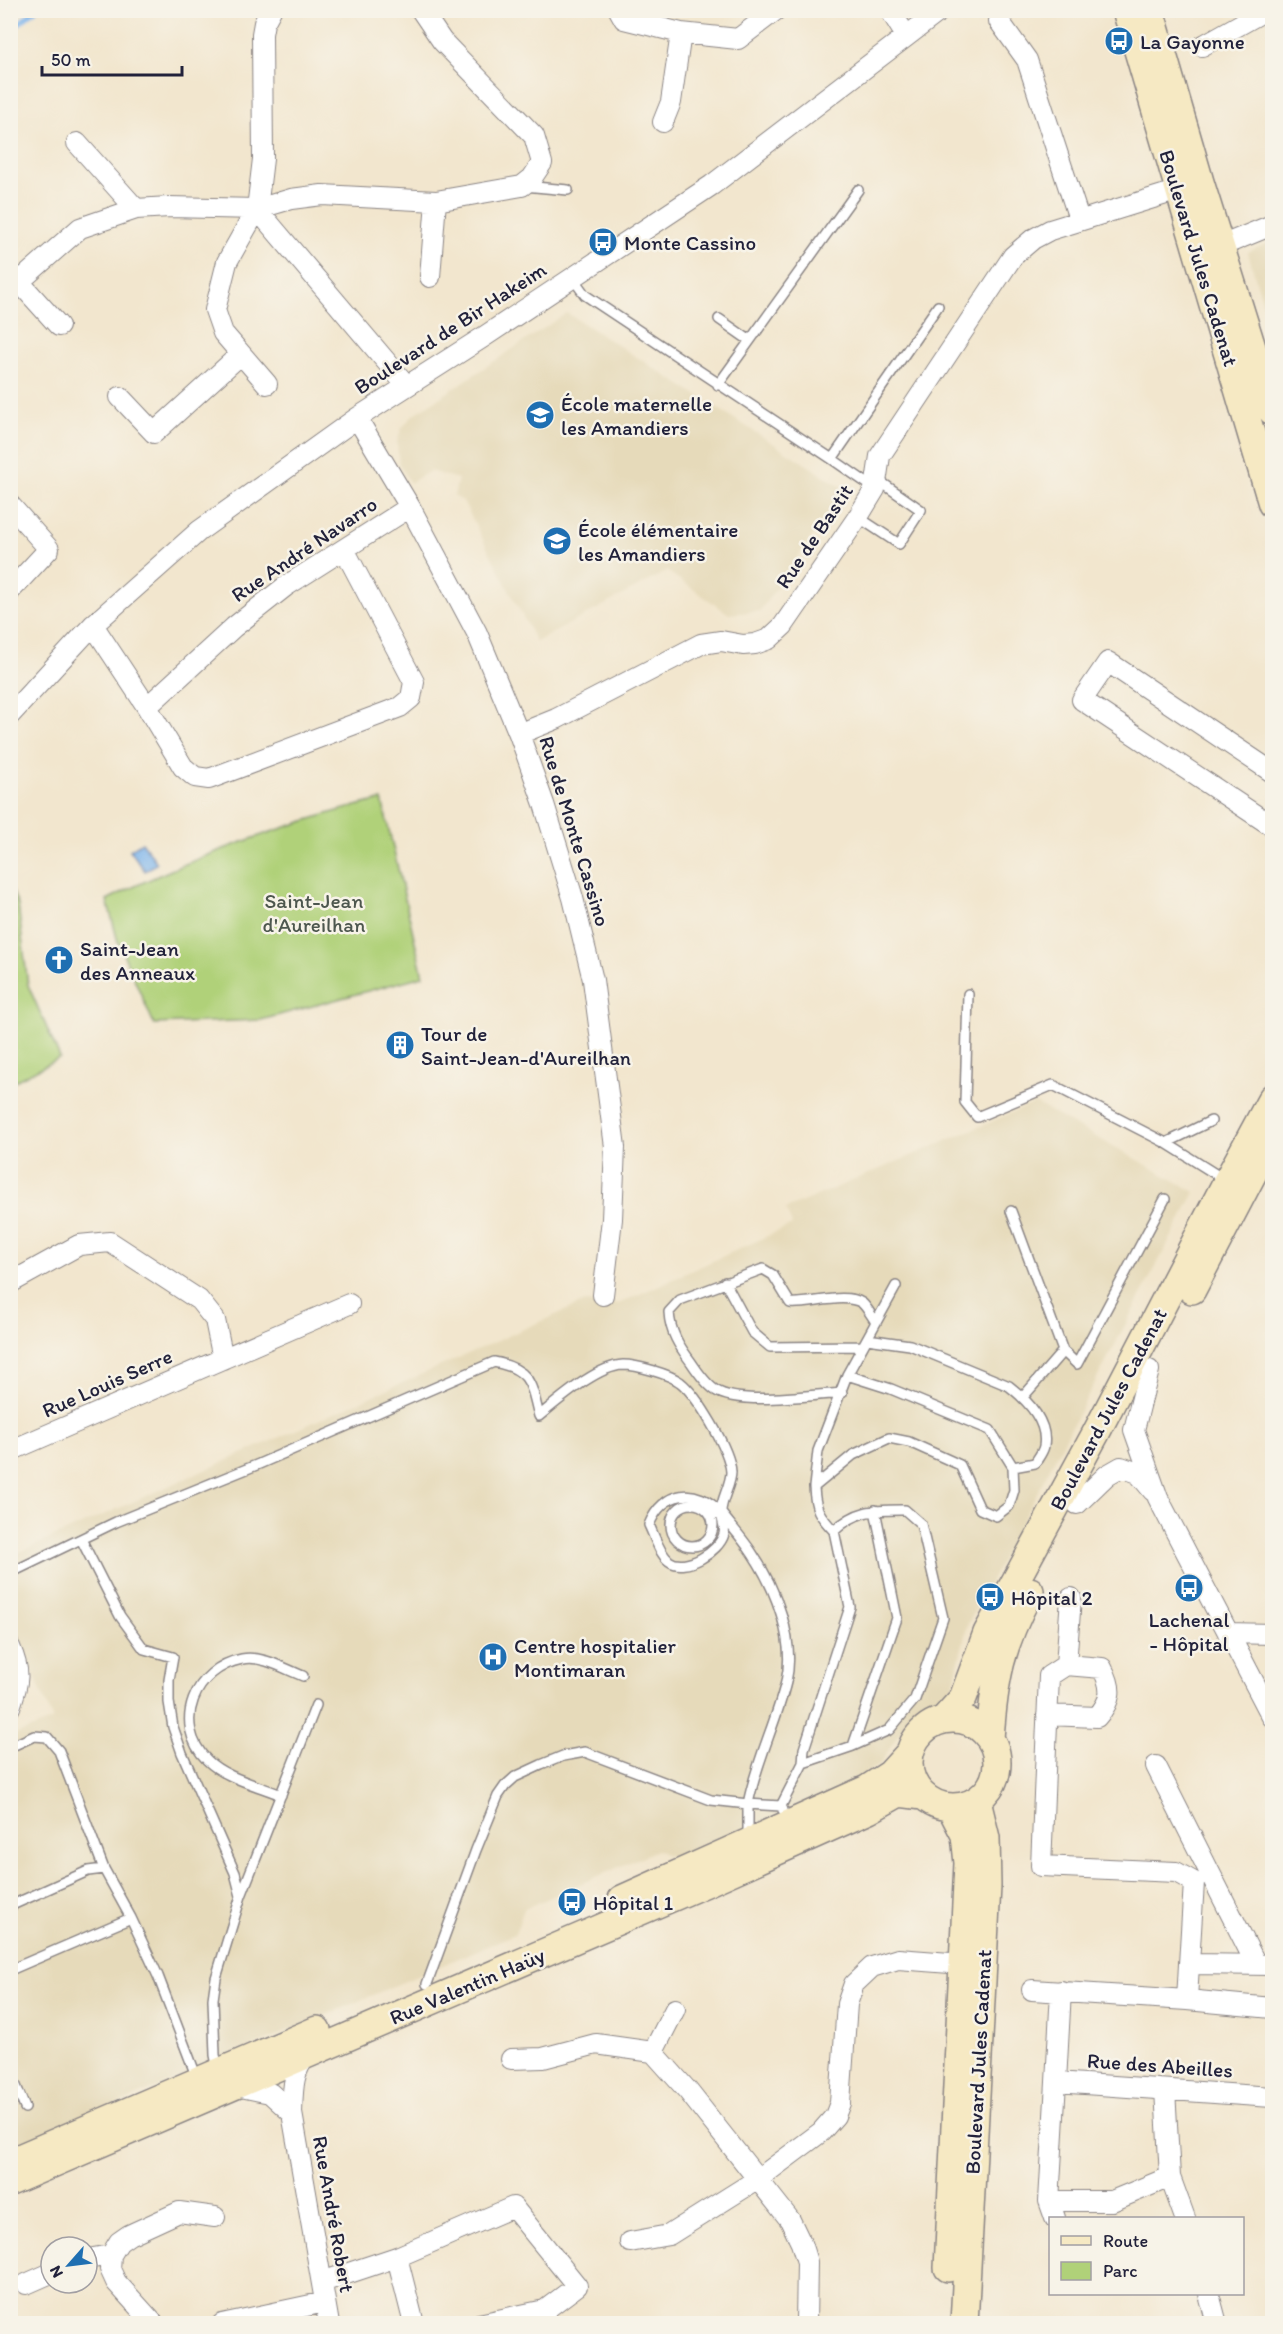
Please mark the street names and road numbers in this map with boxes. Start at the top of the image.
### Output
street label: Boulevard Jules Cadenat [1154,147,1244,369]
street label: Boulevard de Bir Hakeim [349,257,551,399]
street label: Rue de Bastit [770,479,858,593]
street label: Rue André Navarro [226,491,382,607]
street label: Rue de Monte Cassino [534,733,616,929]
street label: Boulevard Jules Cadenat [1044,1304,1172,1514]
street label: Rue Louis Serre [38,1343,176,1423]
street label: Rue Valentin Haüy [386,1942,548,2030]
street label: Boulevard Jules Cadenat [960,1949,996,2175]
street label: Rue des Abeilles [1086,2047,1234,2083]
street label: Rue André Robert [308,2134,360,2294]

